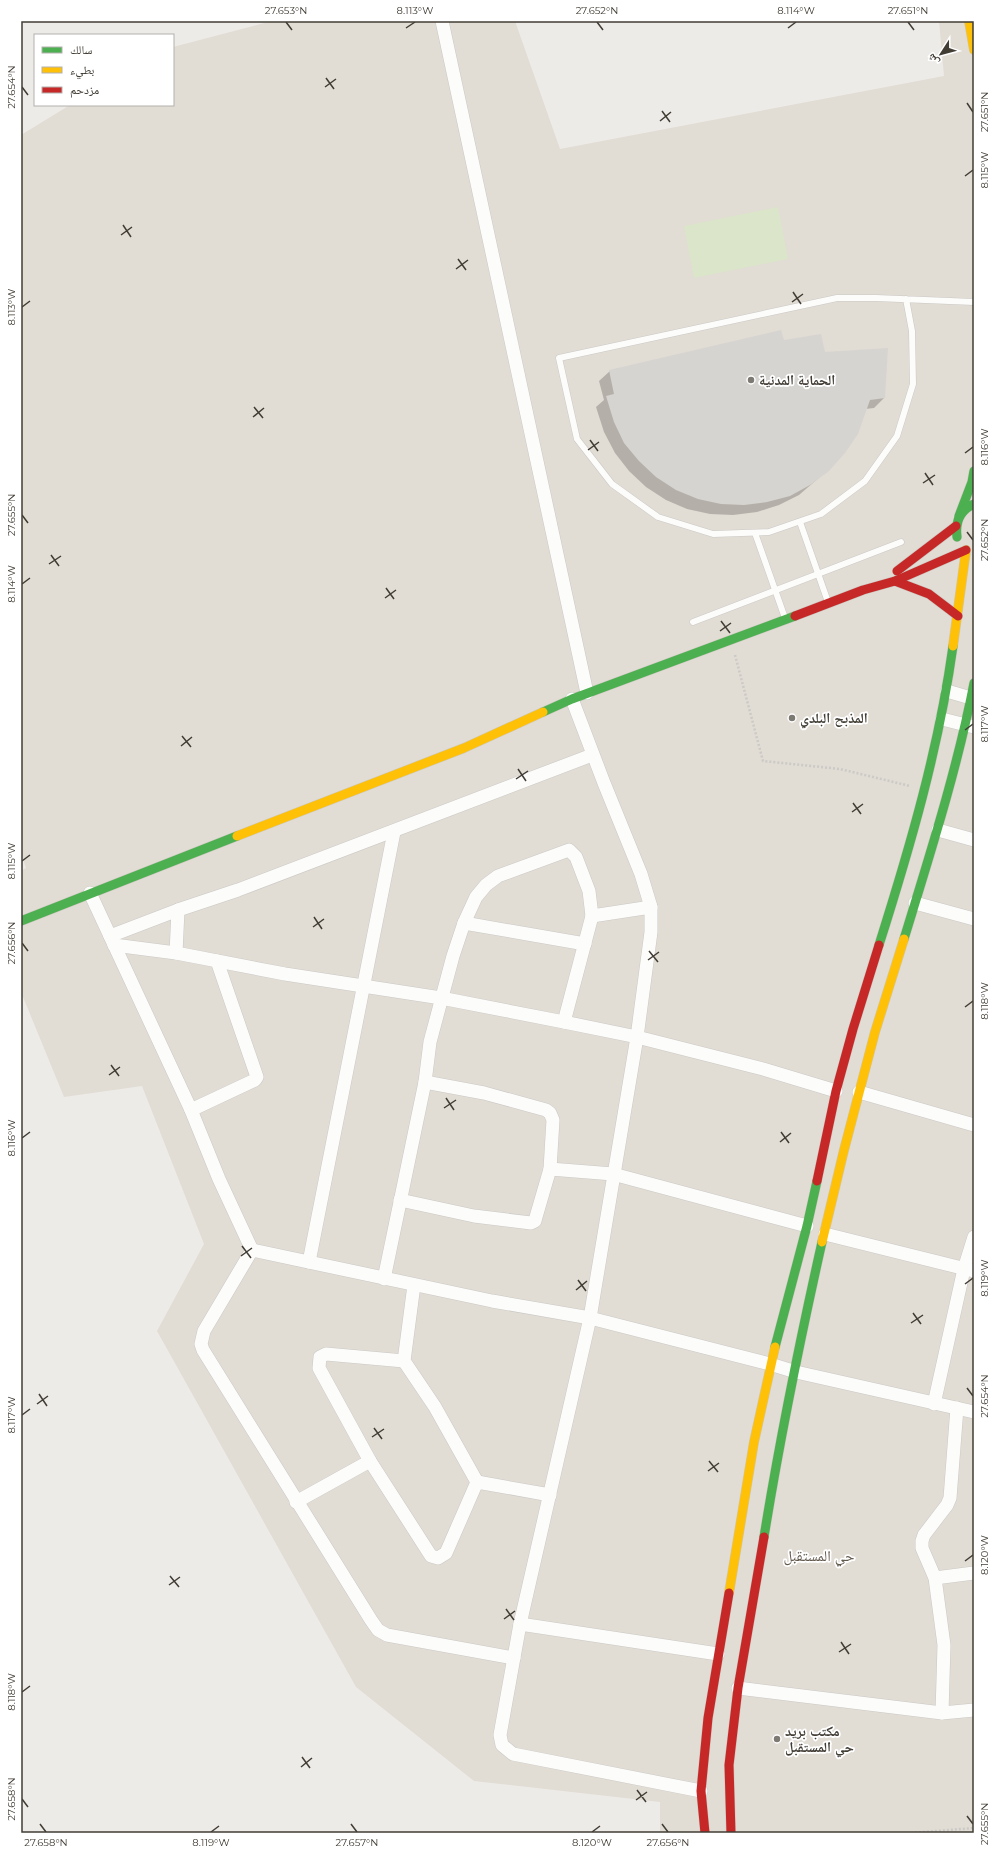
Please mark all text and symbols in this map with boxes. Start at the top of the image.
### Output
text: 27.653°N [265,4,307,17]
text: 8.113°W [397,4,433,17]
text: 27.652°N [576,4,618,17]
text: 8.114°W [777,4,815,17]
text: 27.651°N [888,4,928,17]
legend [34,34,174,106]
north arrow [921,34,961,74]
text: سالك [70,42,92,57]
text: ش [924,50,943,69]
text: بطيء [70,62,94,80]
text: 27.654°N [5,65,18,109]
text: مزدحم [70,82,99,98]
text: 27.651°N [978,92,991,132]
text: 8.115°W [978,152,991,188]
text: 8.113°W [5,289,18,325]
place label: الحماية المدنية [759,371,835,389]
marker: الحماية المدنية [746,375,756,385]
text: 8.116°W [978,428,991,466]
text: 27.655°N [5,494,18,536]
text: 27.652°N [978,519,991,561]
text: 8.114°W [5,565,18,603]
text: 8.117°W [978,705,991,743]
place label: المذبح البلدي [800,709,868,729]
marker: المذبح البلدي [787,713,797,723]
text: 8.115°W [5,843,18,879]
text: 27.656°N [5,922,18,964]
text: 8.118°W [978,982,991,1020]
text: 8.116°W [5,1119,18,1157]
text: 8.119°W [978,1259,991,1297]
text: 27.654°N [978,1374,991,1418]
text: 8.117°W [5,1396,18,1434]
text: 8.120°W [978,1535,991,1575]
district label: حي المستقبل [783,1546,855,1567]
text: 8.118°W [5,1673,18,1711]
place label: مكتب بريد حي المستقبل [785,1722,854,1758]
marker: مكتب بريد حي المستقبل [772,1734,782,1744]
text: 27.658°N [5,1777,18,1821]
text: 27.655°N [978,1803,991,1845]
text: 27.658°N [24,1836,68,1849]
text: 8.119°W [192,1836,230,1849]
text: 27.657°N [336,1836,378,1849]
text: 8.120°W [572,1836,612,1849]
text: 27.656°N [647,1836,689,1849]

